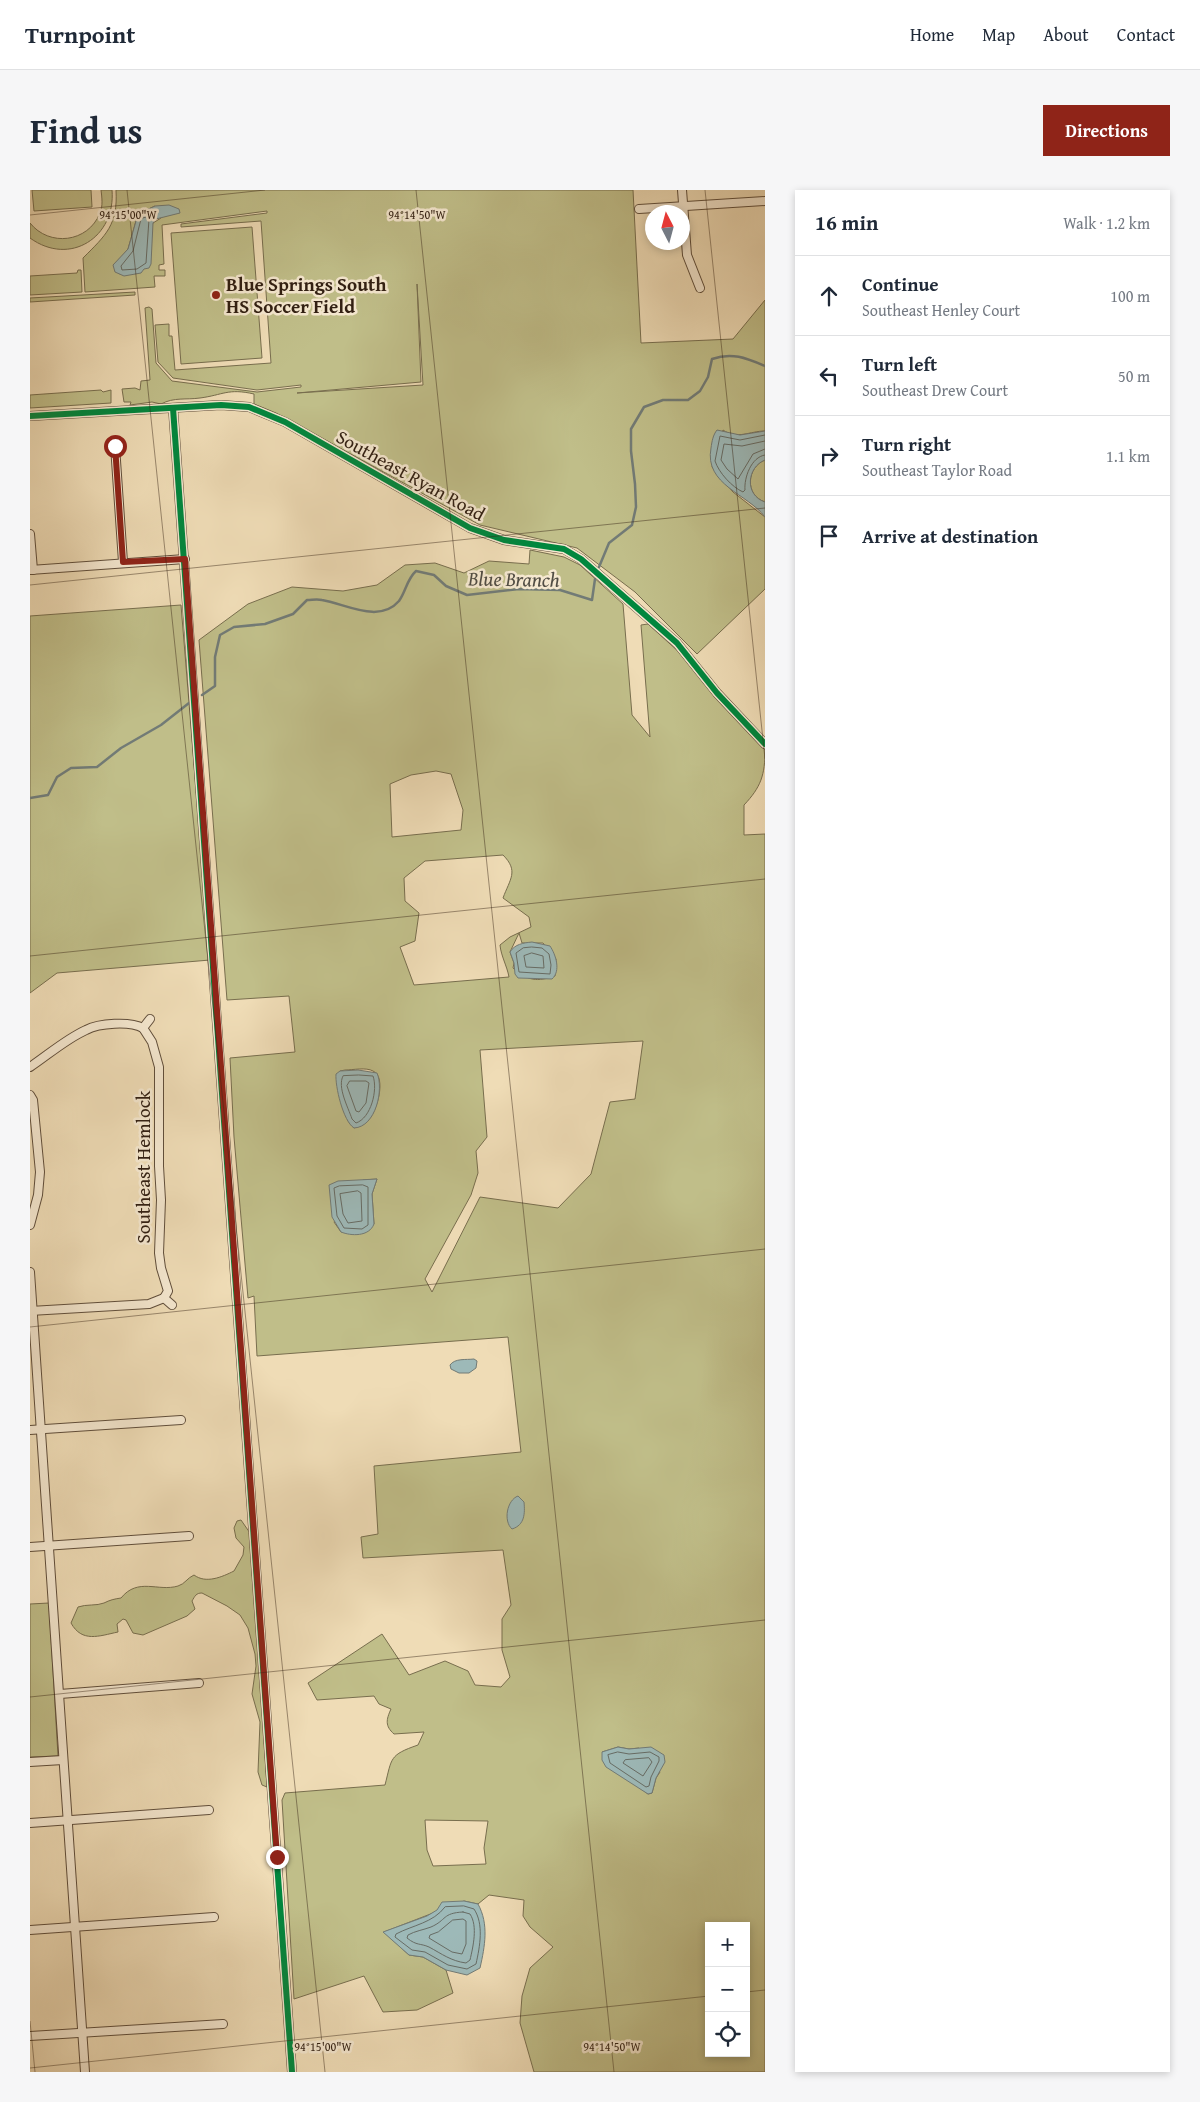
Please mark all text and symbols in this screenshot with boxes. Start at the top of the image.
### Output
text: Turnpoint [25,17,135,52]
text: Home [910,21,954,48]
text: Map [982,21,1015,48]
text: About [1043,21,1089,48]
text: Contact [1117,21,1175,48]
text: Find us [30,105,143,156]
button: Directions [1043,105,1170,156]
north arrow [645,205,690,250]
text: 94°15'00"W [99,206,158,223]
text: 94°14'50"W [388,206,447,223]
text: 16 min [815,207,878,238]
text: Walk · 1.2 km [1063,211,1150,235]
place label: Blue Springs South HS Soccer Field [226,270,387,320]
text: Continue [862,270,939,298]
icon: ahead [815,282,843,310]
text: 100 m [1110,284,1150,308]
marker: Blue Springs South HS Soccer Field [210,289,222,301]
text: Southeast Henley Court [862,298,1020,322]
text: Turn left [862,350,937,378]
icon: left [815,362,843,390]
text: 50 m [1118,364,1150,388]
text: Southeast Drew Court [862,378,1008,402]
street label: Southeast Ryan Road [331,422,491,528]
text: Turn right [862,430,951,458]
route start [104,435,127,458]
icon: right [815,442,843,470]
text: 1.1 km [1106,444,1150,468]
text: Southeast Taylor Road [862,458,1012,482]
icon: arrive [815,522,843,550]
text: Arrive at destination [862,522,1038,550]
water label: Blue Branch [467,563,560,594]
street label: Southeast Hemlock [129,1090,157,1243]
route end [266,1846,289,1869]
map controls [705,1922,750,2057]
button: + [705,1922,750,1967]
button: − [705,1967,750,2012]
button: locate [705,2012,750,2057]
text: 94°15'00"W [294,2038,353,2055]
text: 94°14'50"W [583,2038,642,2055]

